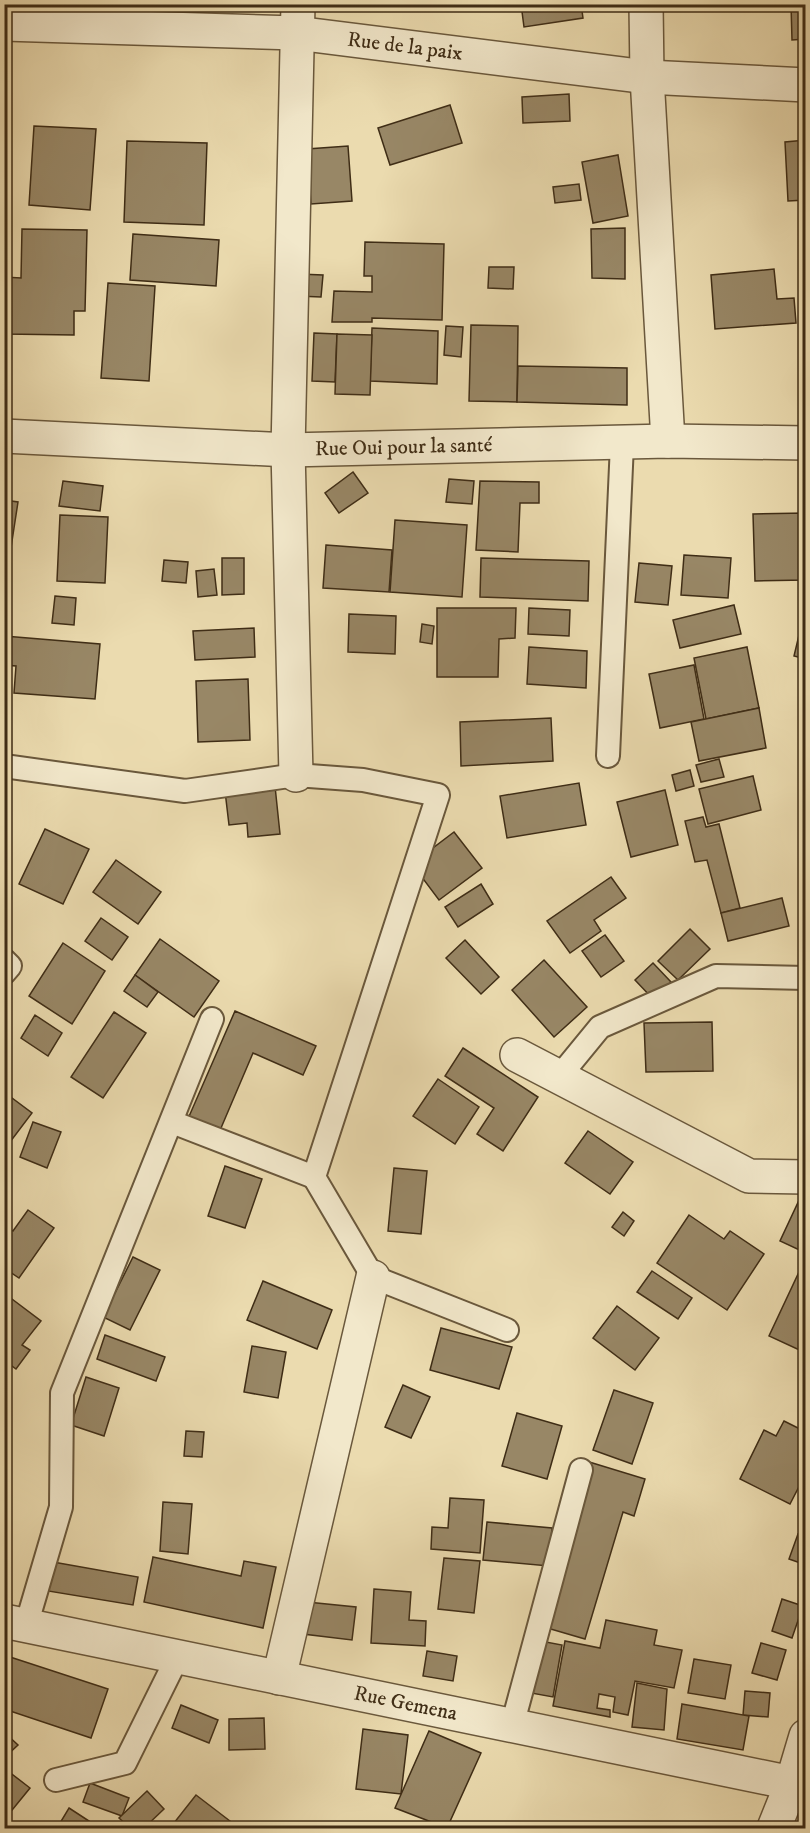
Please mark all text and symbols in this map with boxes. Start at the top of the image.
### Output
street label: Rue de la paix [346,27,464,67]
street label: Rue Oui pour la santé [315,432,493,462]
street label: Rue Gemena [352,1680,460,1727]

